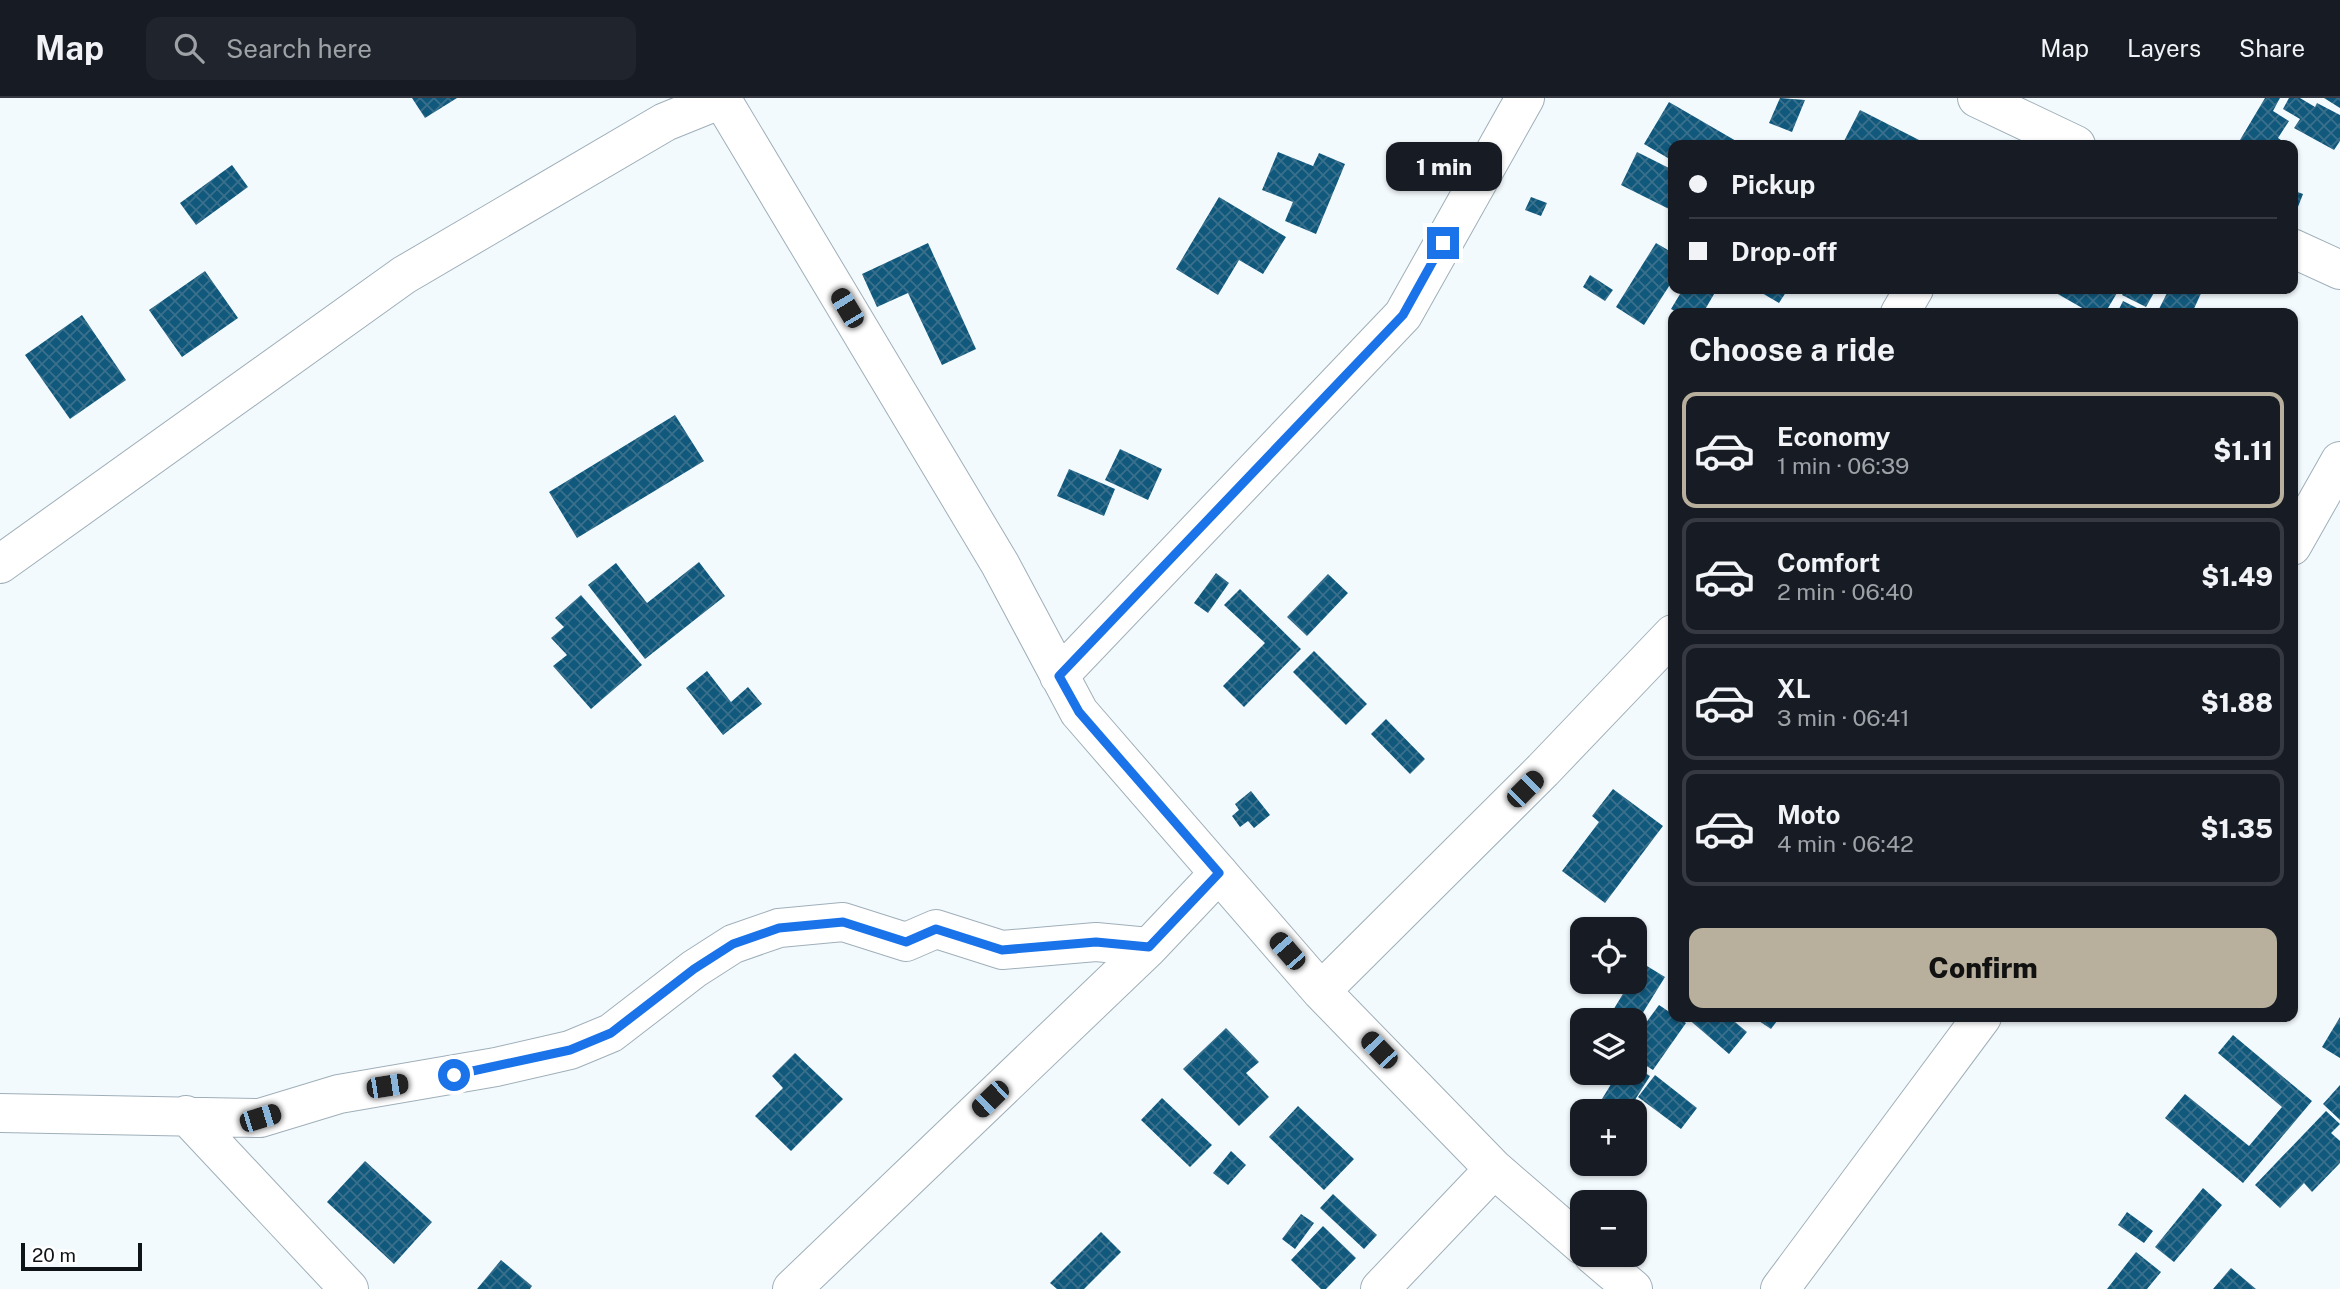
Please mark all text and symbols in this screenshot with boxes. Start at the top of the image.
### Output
search box [146,17,636,80]
text: Map [35,29,104,67]
icon: search [170,29,208,67]
text: Search here [226,33,372,64]
text: Map [2040,34,2089,62]
text: Layers [2127,34,2201,62]
text: Share [2239,34,2305,62]
callout: 1 min [1385,142,1501,190]
text: 1 min [1416,153,1472,180]
text: Pickup [1731,169,1815,200]
route end [1427,227,1459,259]
text: Drop-off [1731,236,1837,267]
car [828,285,867,331]
text: Choose a ride [1689,331,1895,368]
icon: car [1693,419,1756,482]
text: Economy [1777,421,1890,452]
text: $1.11 [2213,435,2273,466]
text: 1 min · 06:39 [1777,452,1909,479]
icon: car [1693,545,1756,608]
text: Comfort [1777,547,1880,578]
text: $1.49 [2201,561,2273,592]
text: 2 min · 06:40 [1777,578,1913,605]
icon: car [1693,671,1756,734]
text: XL [1777,673,1811,704]
text: $1.88 [2201,687,2273,718]
text: 3 min · 06:41 [1777,704,1910,731]
car [1503,767,1548,811]
icon: car [1693,797,1756,860]
text: Moto [1777,799,1840,830]
text: $1.35 [2200,813,2273,844]
text: 4 min · 06:42 [1777,830,1914,857]
map controls [1570,917,1647,1267]
button: locate [1570,917,1647,994]
car [1266,928,1309,974]
button: Confirm [1689,928,2277,1008]
button: layers [1570,1008,1647,1085]
car [1357,1028,1402,1072]
route start [438,1059,470,1091]
car [365,1072,410,1100]
car [968,1077,1013,1121]
button: + [1570,1099,1647,1176]
car [237,1102,284,1134]
button: − [1570,1190,1647,1267]
scale bar [21,1240,142,1272]
text: 20 m [32,1244,76,1266]

